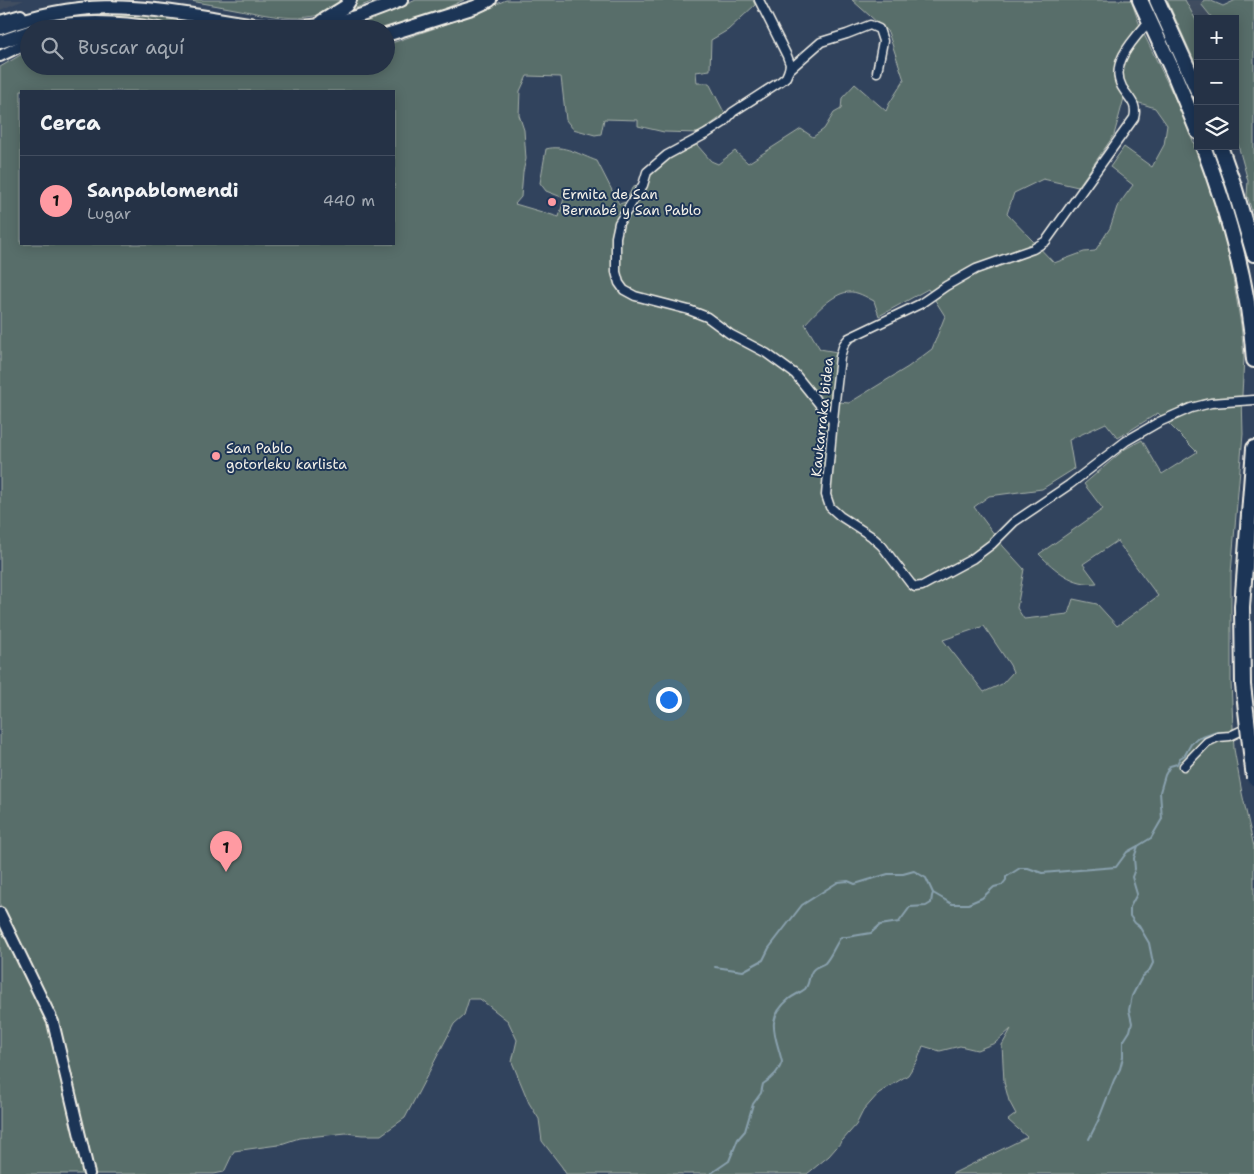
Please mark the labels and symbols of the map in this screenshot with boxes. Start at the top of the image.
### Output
place label: Ermita de San Bernabé y San Pablo [562,185,701,219]
marker: Ermita de San Bernabé y San Pablo [546,196,558,208]
street label: Kaukarraka bidea [807,356,837,478]
place label: San Pablo gotorleku karlista [226,439,347,473]
marker: San Pablo gotorleku karlista [210,450,222,462]
your location [656,687,682,713]
pin: 1 [210,831,242,872]

